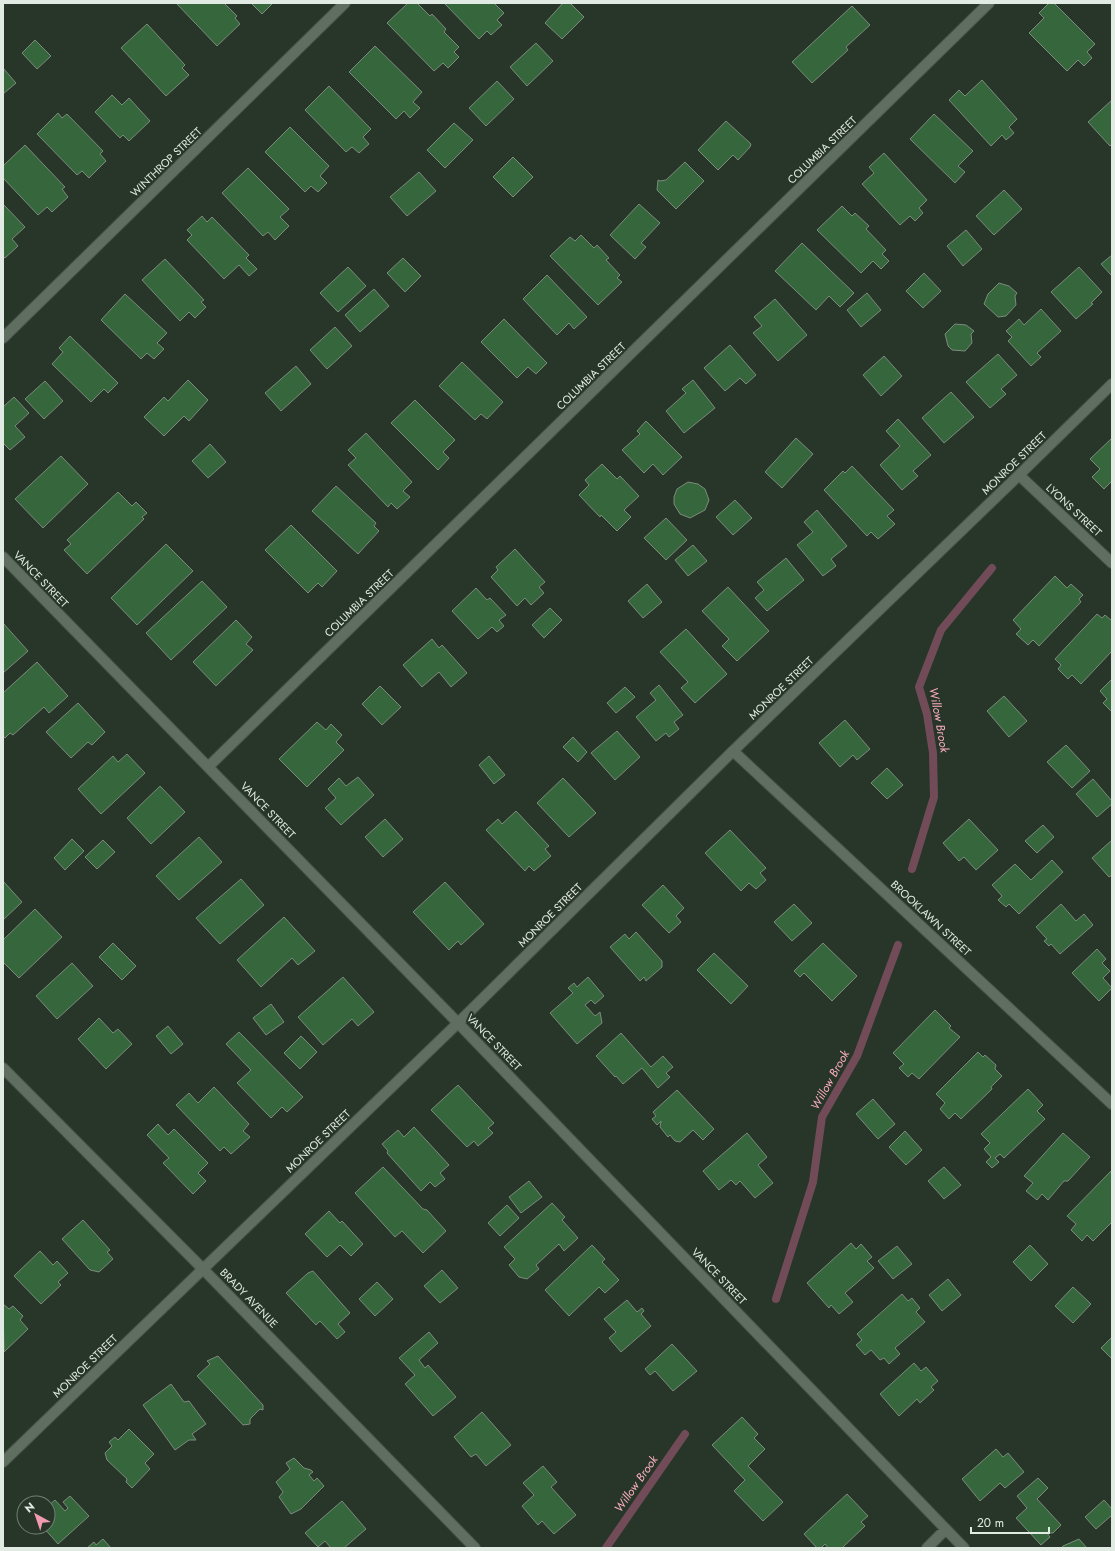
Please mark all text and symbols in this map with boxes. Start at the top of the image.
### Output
street label: COLUMBIA STREET [784,113,860,187]
street label: WINTHROP STREET [127,124,205,200]
street label: COLUMBIA STREET [553,339,629,413]
street label: MONROE STREET [978,428,1050,498]
street label: LYONS STREET [1043,480,1105,540]
street label: VANCE STREET [10,547,72,611]
street label: COLUMBIA STREET [321,566,397,640]
street label: MONROE STREET [745,653,817,723]
water label: Willow Brook [924,686,954,755]
street label: VANCE STREET [237,778,299,842]
street label: BROOKLAWN STREET [887,876,975,960]
street label: MONROE STREET [514,879,586,951]
street label: VANCE STREET [463,1010,525,1074]
water label: Willow Brook [806,1046,854,1113]
street label: MONROE STREET [282,1106,354,1176]
street label: VANCE STREET [688,1244,750,1308]
street label: BRADY AVENUE [216,1265,282,1331]
street label: MONROE STREET [49,1331,121,1401]
water label: Willow Brook [610,1451,663,1516]
north arrow [16,1495,56,1535]
text: N [21,1498,38,1516]
scale bar [971,1509,1049,1535]
text: 20 m [977,1514,1004,1532]

